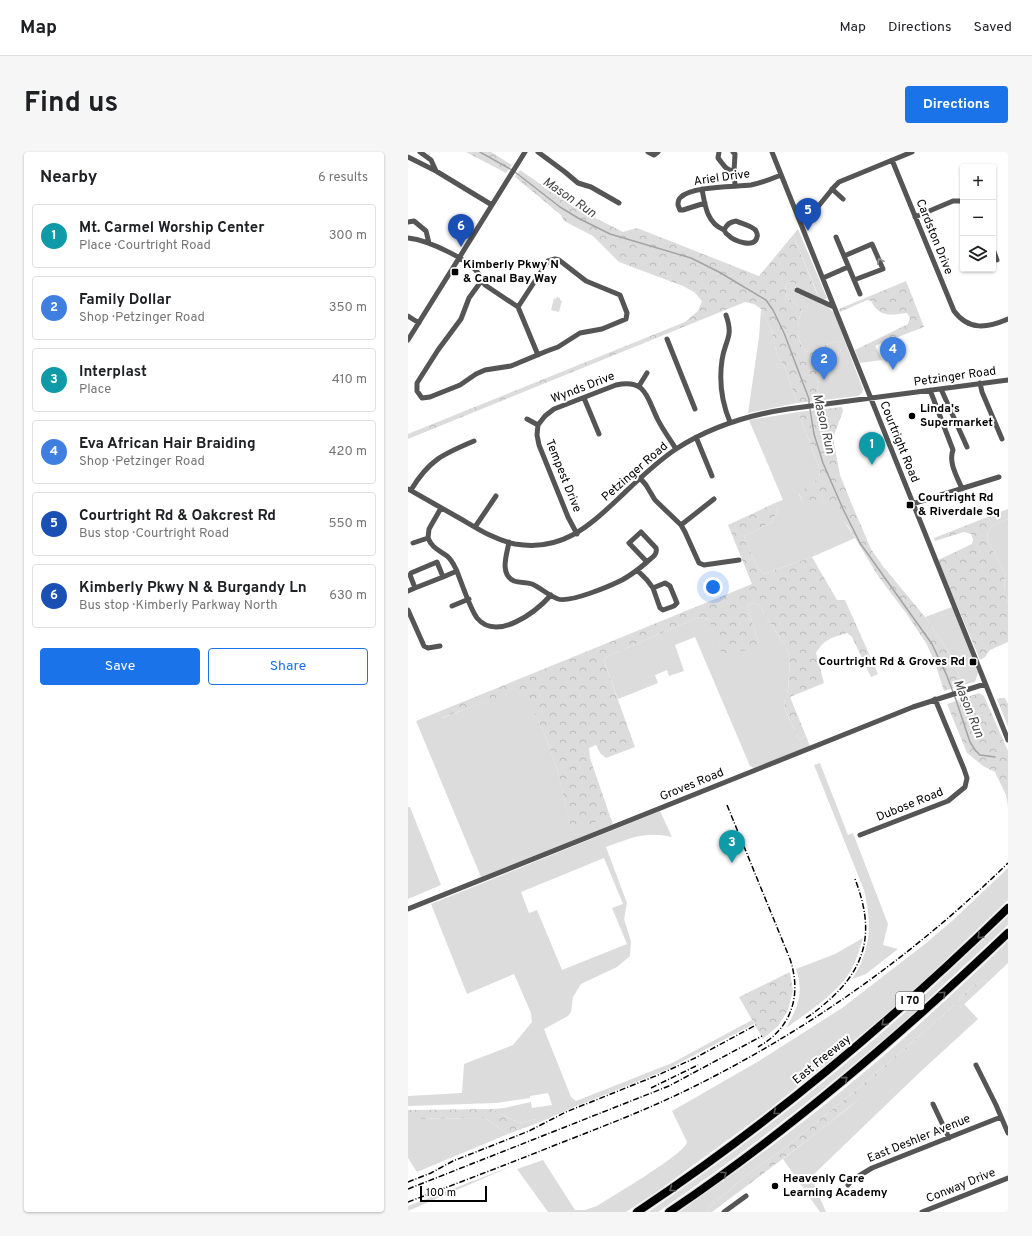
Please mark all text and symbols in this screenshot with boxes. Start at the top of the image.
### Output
text: Map [20,16,57,40]
text: Map [840,19,866,36]
text: Directions [888,19,952,36]
text: Saved [974,19,1012,36]
text: Find us [24,86,118,122]
button: Directions [905,86,1008,123]
map controls [960,164,996,272]
button: + [960,164,996,200]
street label: Ariel Drive [693,166,751,190]
text: Nearby [40,167,97,189]
text: 6 results [318,170,368,186]
water label: Mason Run [539,174,599,222]
street label: Cardston Drive [912,197,956,277]
pin: 5 [795,198,821,231]
button: − [960,200,996,236]
pin: 6 [448,214,474,247]
text: Mt. Carmel Worship Center [79,219,264,238]
text: 1 [51,228,57,244]
text: 300 m [329,228,367,244]
button: layers [960,236,996,272]
text: Place · Courtright Road [79,238,211,254]
place label: Kimberly Pkwy N & Canal Bay Way [463,257,559,287]
one-way arrow [877,258,885,266]
marker: Kimberly Pkwy N & Canal Bay Way [450,267,460,277]
text: Family Dollar [79,291,171,310]
text: 2 [50,300,58,316]
text: 350 m [329,300,367,316]
text: Shop · Petzinger Road [79,310,205,326]
pin: 4 [880,337,906,370]
pin: 2 [811,347,837,380]
text: Interplast [79,363,147,382]
street label: Petzinger Road [913,363,997,391]
street label: Wynds Drive [549,369,617,407]
text: 3 [50,372,58,388]
text: 410 m [332,372,367,388]
text: Place [79,382,111,398]
water label: Mason Run [808,392,838,456]
street label: Courtright Road [875,399,923,485]
place label: Linda's Supermarket [920,401,993,431]
marker: Linda's Supermarket [907,411,917,421]
pin: 1 [859,432,885,465]
text: Eva African Hair Braiding [79,435,256,454]
street label: Tempest Drive [541,437,585,515]
street label: Petzinger Road [598,439,672,505]
text: 4 [50,444,58,460]
text: 420 m [329,444,367,460]
text: Shop · Petzinger Road [79,454,205,470]
place label: Courtright Rd & Riverdale Sq [918,490,1000,520]
marker: Courtright Rd & Riverdale Sq [905,500,915,510]
text: Courtright Rd & Oakcrest Rd [79,507,276,526]
text: 5 [50,516,58,532]
text: 550 m [328,516,367,532]
text: Bus stop · Courtright Road [79,526,229,542]
your location [703,577,723,597]
text: Kimberly Pkwy N & Burgandy Ln [79,579,307,598]
text: 6 [50,588,58,604]
text: 630 m [329,588,367,604]
text: Bus stop · Kimberly Parkway North [79,598,277,614]
button: Save [40,648,200,685]
button: Share [208,648,368,685]
place label: Courtright Rd & Groves Rd [819,654,965,670]
marker: Courtright Rd & Groves Rd [968,657,978,667]
water label: Mason Run [949,678,987,740]
street label: Groves Road [658,765,726,805]
street label: Dubose Road [874,784,946,826]
pin: 3 [719,830,745,863]
one-way arrow [977,931,985,938]
one-way arrow [938,991,946,999]
road number: I 70 [896,992,924,1010]
one-way arrow [882,1019,889,1026]
street label: East Freeway [790,1032,854,1088]
one-way arrow [840,1077,848,1084]
one-way arrow [774,1107,781,1114]
street label: East Deshler Avenue [865,1111,973,1167]
street label: Conway Drive [924,1165,998,1207]
one-way arrow [719,1171,726,1178]
place label: Heavenly Care Learning Academy [783,1171,888,1201]
marker: Heavenly Care Learning Academy [770,1181,780,1191]
scale bar [420,1184,487,1203]
one-way arrow [669,1184,676,1191]
text: 100 m [426,1186,456,1200]

